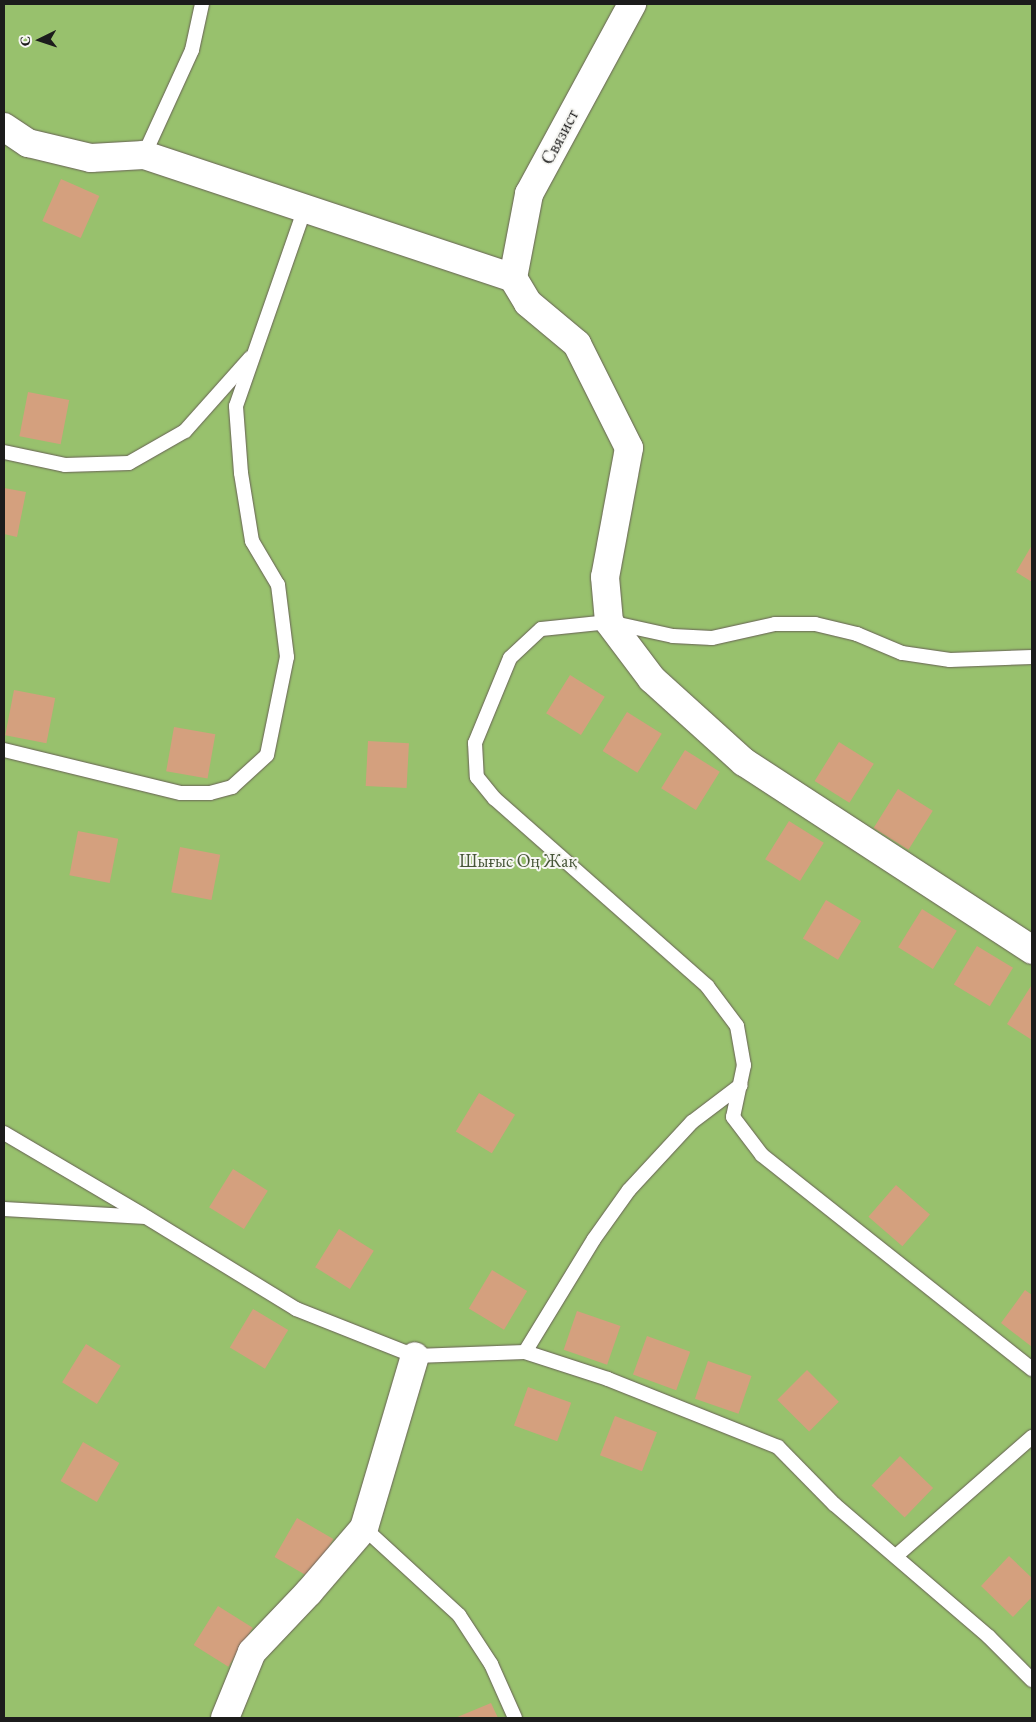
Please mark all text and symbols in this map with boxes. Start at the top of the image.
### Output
north arrow [15,15,65,65]
text: С [16,35,34,47]
street label: Связист [537,106,583,168]
park label: Шығыс Оң Жақ [459,850,577,872]

